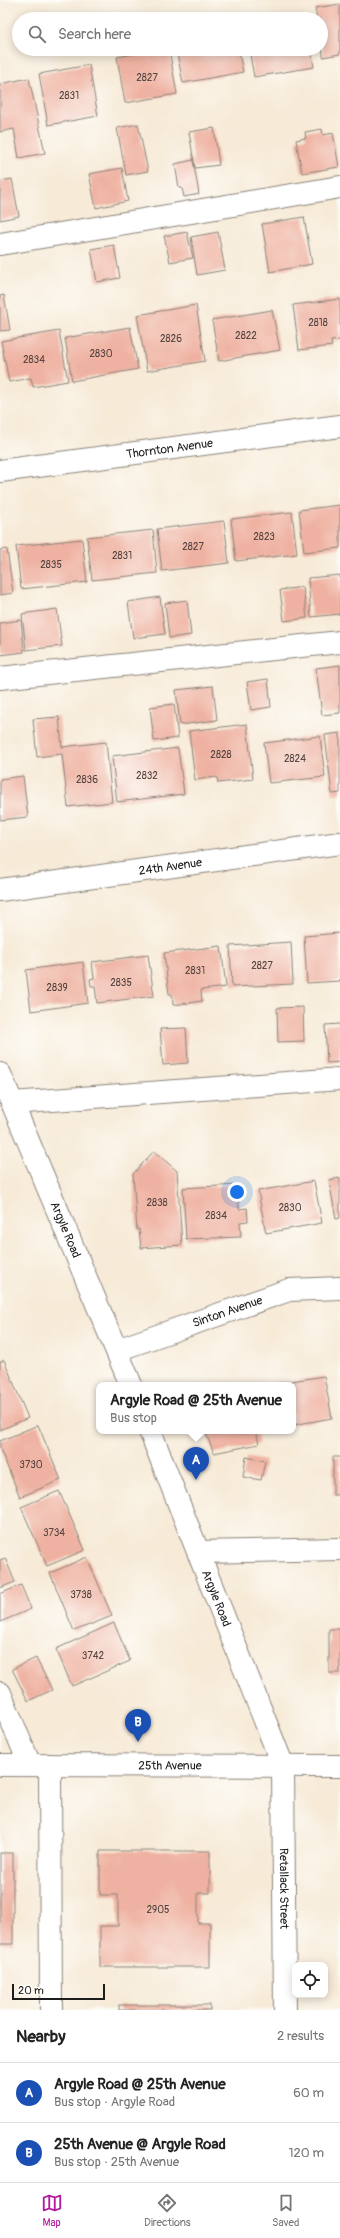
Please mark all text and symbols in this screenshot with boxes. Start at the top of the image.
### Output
search box [12,12,328,56]
icon: search [26,23,48,45]
text: Search here [58,25,131,44]
house number: 2827 [136,72,158,84]
house number: 2831 [59,90,79,102]
house number: 2818 [308,317,328,329]
house number: 2822 [235,330,257,342]
house number: 2826 [160,333,182,345]
house number: 2830 [89,348,113,360]
house number: 2834 [23,354,45,366]
street label: Thornton Avenue [125,436,214,462]
house number: 2823 [253,531,275,543]
house number: 2827 [182,541,204,553]
house number: 2831 [112,550,132,562]
house number: 2835 [40,559,62,571]
house number: 2828 [210,749,232,761]
house number: 2824 [284,753,306,765]
house number: 2832 [136,770,158,782]
house number: 2836 [76,774,98,786]
street label: 24th Avenue [138,855,203,879]
house number: 2827 [251,960,273,972]
house number: 2831 [185,965,205,977]
house number: 2835 [110,977,132,989]
house number: 2839 [46,982,68,994]
your location [227,1182,247,1202]
house number: 2838 [146,1197,168,1209]
street label: Argyle Road [47,1200,84,1260]
house number: 2830 [278,1202,302,1214]
house number: 2834 [205,1210,227,1222]
street label: Sinton Avenue [191,1293,265,1331]
popup [96,1382,296,1434]
text: Argyle Road @ 25th Avenue [110,1391,282,1410]
text: Bus stop [110,1410,157,1426]
pin: A [183,1447,209,1480]
house number: 3730 [19,1459,43,1471]
house number: 3734 [43,1527,65,1539]
street label: Argyle Road [198,1568,234,1629]
house number: 3738 [70,1589,92,1601]
house number: 3742 [82,1650,105,1662]
pin: B [125,1709,151,1742]
street label: 25th Avenue [138,1758,202,1774]
street label: Retallack Street [276,1848,291,1929]
house number: 2905 [147,1904,170,1916]
map controls [292,1962,328,1998]
button: locate [292,1962,328,1998]
scale bar [12,1982,105,2001]
text: 20 m [18,1984,44,1997]
text: Nearby [16,2026,65,2047]
text: 2 results [277,2028,324,2044]
text: Argyle Road @ 25th Avenue [54,2075,226,2094]
text: A [25,2085,33,2101]
text: 60 m [293,2085,324,2101]
text: Bus stop · Argyle Road [54,2094,175,2110]
text: 25th Avenue @ Argyle Road [54,2135,226,2154]
text: B [25,2145,33,2161]
text: 120 m [288,2145,324,2161]
text: Bus stop · 25th Avenue [54,2154,179,2170]
tab: Map [41,2192,63,2229]
tab: Directions [144,2192,191,2229]
tab: Saved [272,2192,299,2229]

